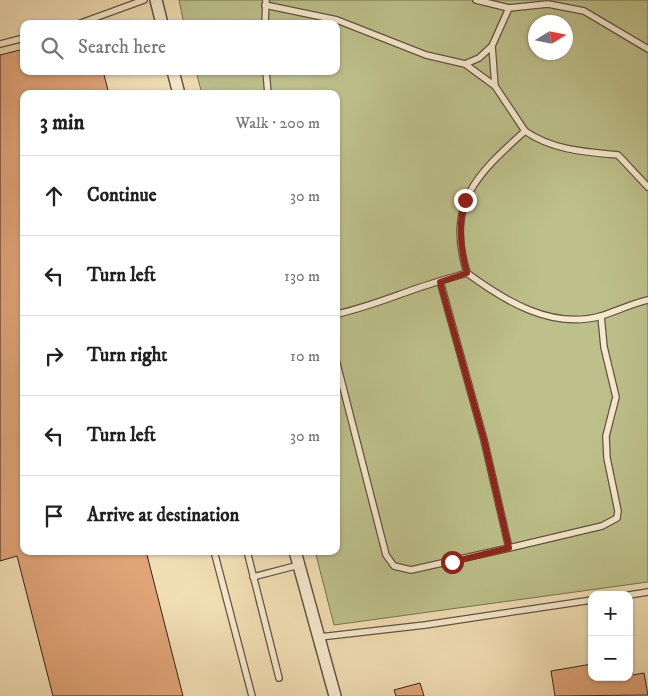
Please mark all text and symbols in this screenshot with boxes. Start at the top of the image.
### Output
north arrow [528,15,573,60]
search box [20,20,340,75]
icon: search [38,34,66,62]
text: Search here [78,36,166,59]
text: 3 min [40,110,85,136]
text: Walk · 200 m [236,113,320,133]
icon: ahead [40,182,68,210]
text: Continue [87,184,157,207]
text: 30 m [290,186,320,206]
route end [454,189,477,212]
icon: left [40,262,68,290]
text: Turn left [87,264,156,287]
text: 130 m [284,266,320,286]
icon: right [40,342,68,370]
text: Turn right [87,344,167,367]
text: 10 m [290,346,320,366]
icon: left [40,422,68,450]
text: Turn left [87,424,156,447]
text: 30 m [290,426,320,446]
icon: arrive [40,502,68,530]
text: Arrive at destination [87,504,239,527]
route start [441,551,464,574]
map controls [588,591,633,681]
button: + [588,591,633,636]
button: − [588,636,633,681]

